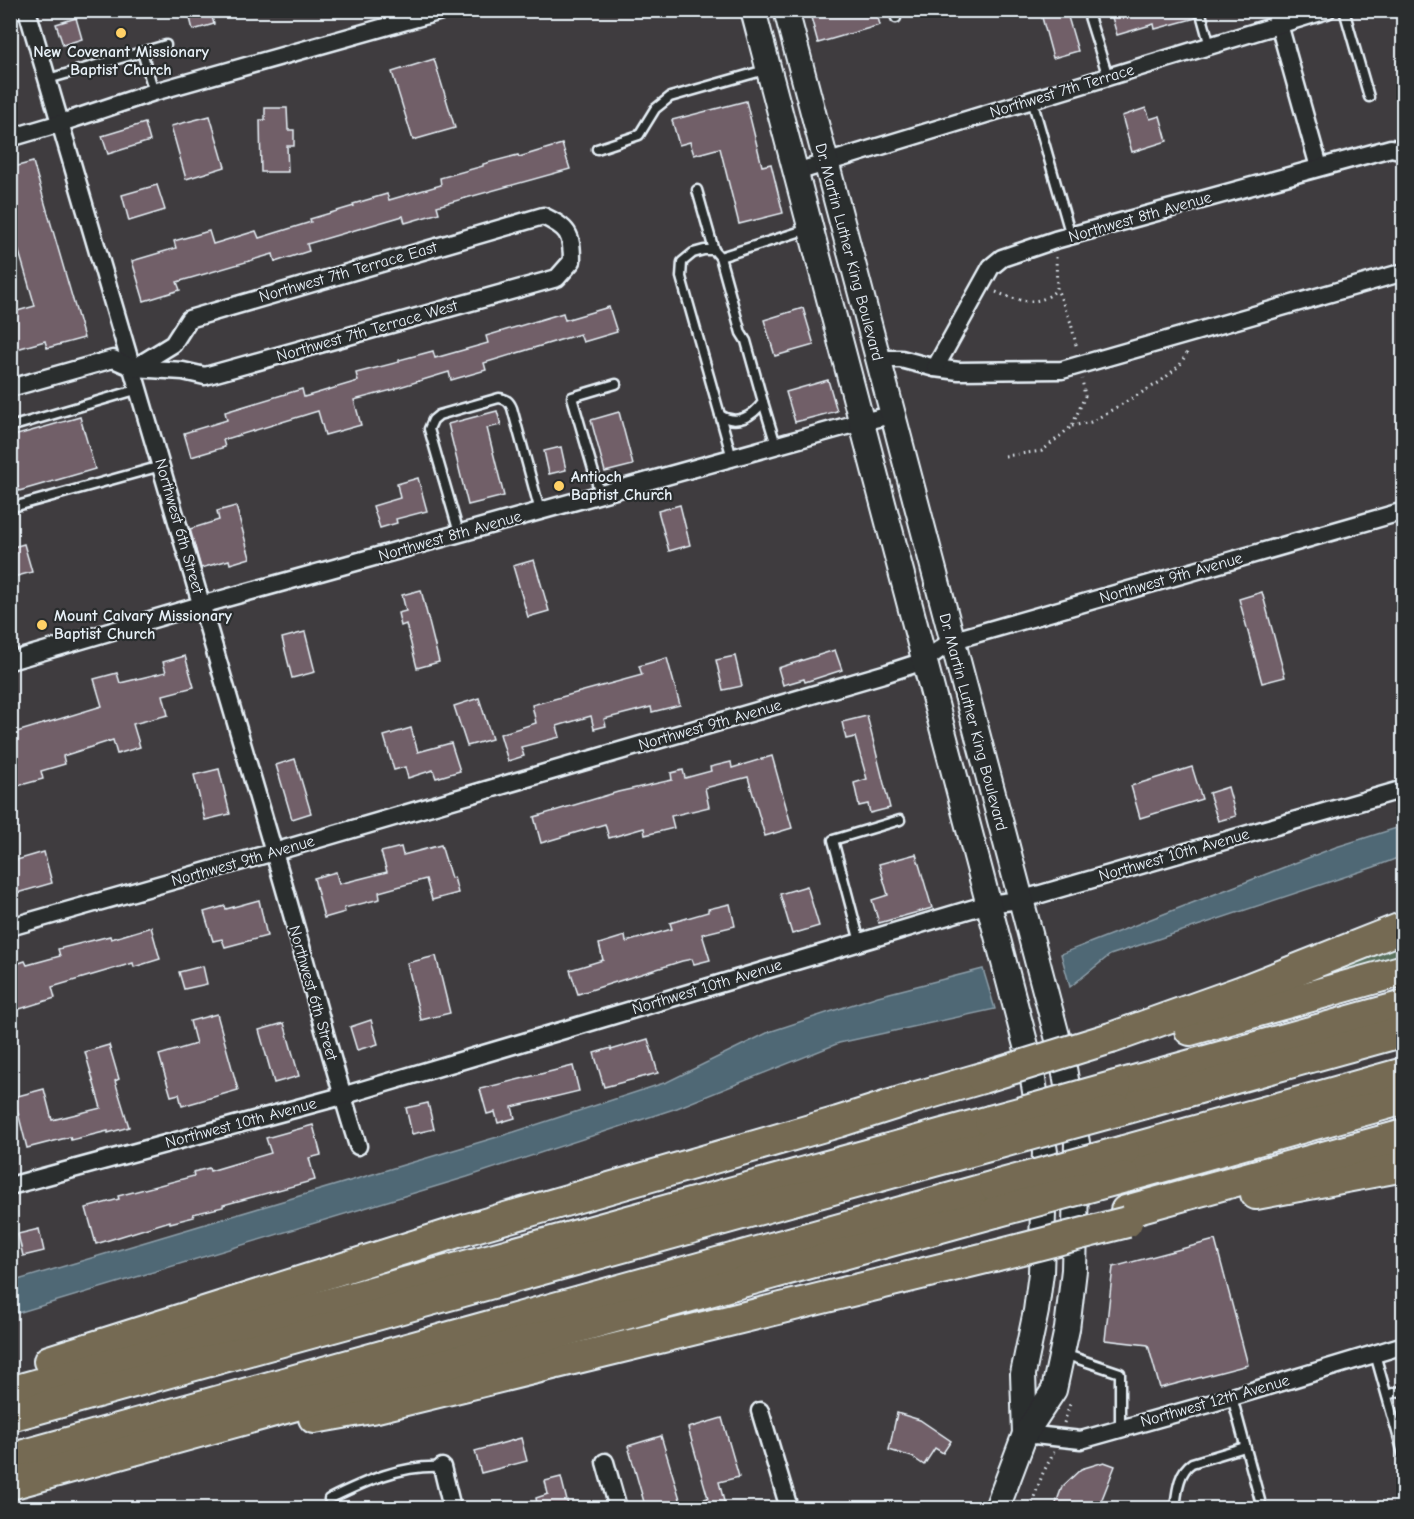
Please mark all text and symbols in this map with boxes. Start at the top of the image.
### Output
marker: New Covenant Missionary Baptist Church [114,26,128,40]
place label: New Covenant Missionary Baptist Church [33,43,210,79]
street label: Northwest 7th Terrace [988,60,1136,122]
street label: Dr. Martin Luther King Boulevard [811,141,887,363]
street label: Northwest 8th Avenue [1066,188,1214,246]
street label: Northwest 7th Terrace East [257,238,440,306]
street label: Northwest 7th Terrace West [275,296,460,365]
street label: Northwest 6th Street [151,456,207,596]
place label: Antioch Baptist Church [571,468,672,504]
marker: Antioch Baptist Church [552,479,566,493]
street label: Northwest 8th Avenue [376,507,524,565]
street label: Northwest 9th Avenue [1097,549,1245,607]
place label: Mount Calvary Missionary Baptist Church [54,607,233,643]
street label: Dr. Martin Luther King Boulevard [935,611,1011,833]
marker: Mount Calvary Missionary Baptist Church [35,618,49,632]
street label: Northwest 9th Avenue [636,696,784,754]
street label: Northwest 10th Avenue [1097,825,1251,885]
street label: Northwest 9th Avenue [169,832,317,890]
street label: Northwest 6th Street [285,923,341,1063]
street label: Northwest 10th Avenue [630,956,784,1018]
street label: Northwest 10th Avenue [163,1094,319,1152]
street label: Northwest 12th Avenue [1138,1371,1292,1431]

